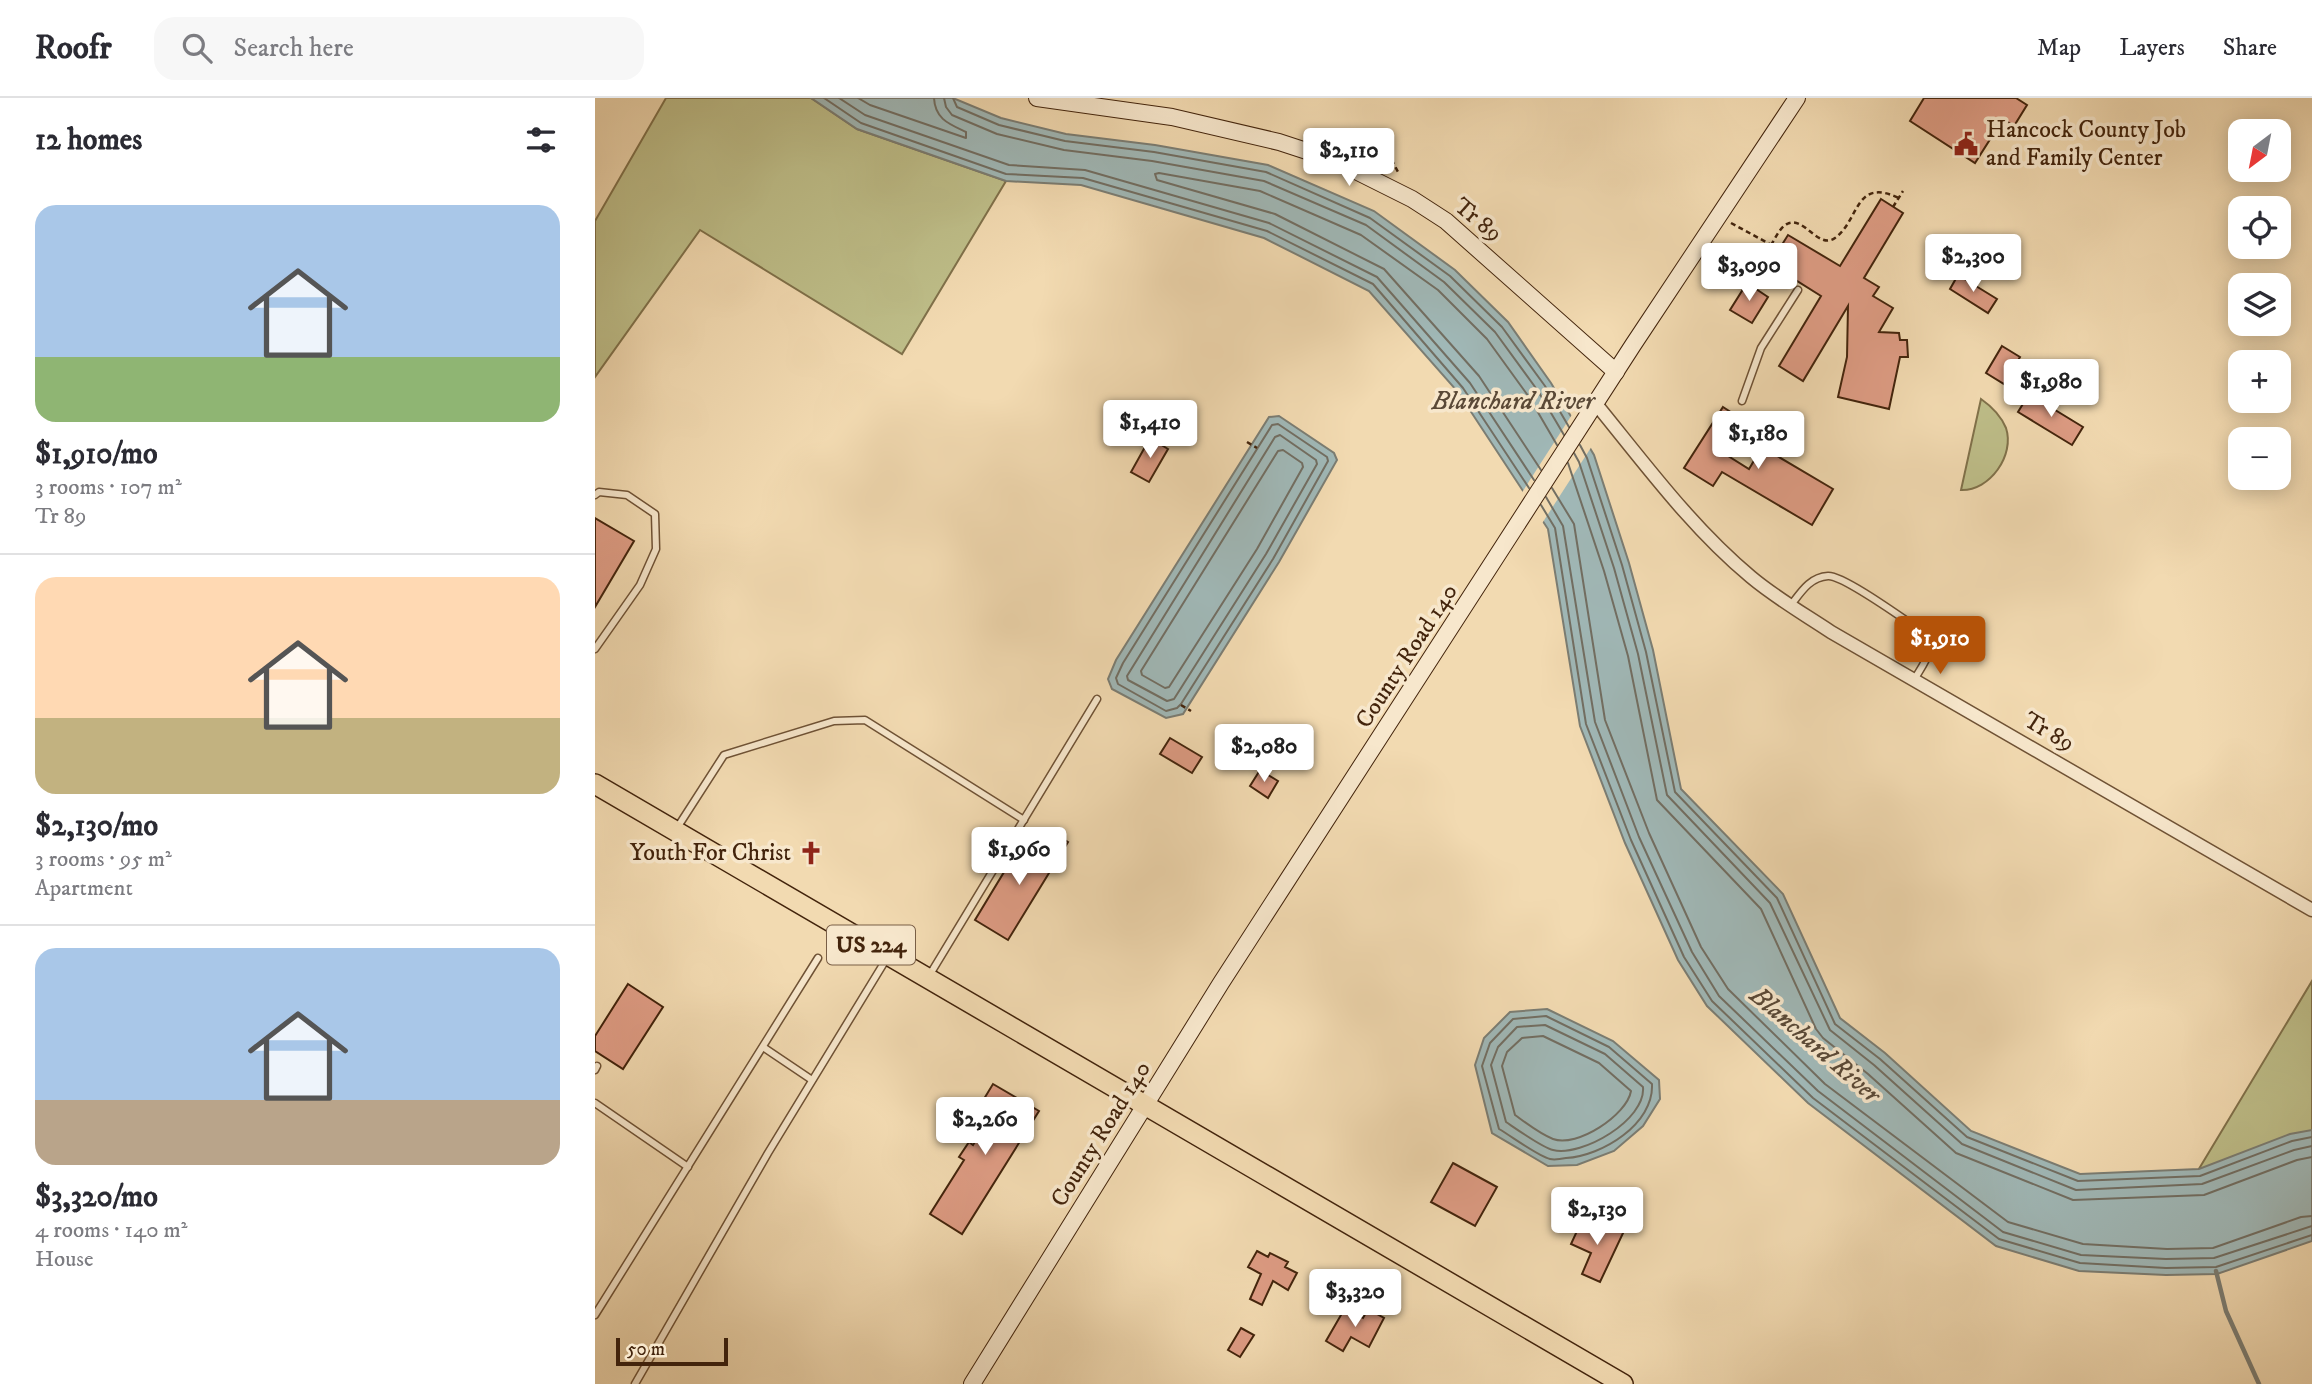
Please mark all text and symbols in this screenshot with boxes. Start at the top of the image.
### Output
search box [154,17,644,80]
text: Roofr [35,28,112,69]
icon: search [178,29,216,67]
text: Search here [234,32,354,65]
text: Map [2037,33,2081,63]
text: Layers [2119,33,2185,63]
text: Share [2223,33,2277,63]
place label: Hancock County Job and Family Center [1986,115,2186,173]
north arrow [2228,119,2291,182]
map controls [2228,119,2291,490]
icon: filters [522,121,560,159]
text: 12 homes [35,122,142,159]
pin: $2,110 [1292,129,1406,188]
public building icon: Hancock County Job and Family Center [1952,130,1980,158]
text: $2,110 [1319,136,1379,165]
street label: Tr 89 [1448,191,1508,249]
button: locate [2228,196,2291,259]
pin: $2,300 [1916,234,2030,294]
text: $2,300 [1941,242,2005,271]
pin: $3,090 [1692,244,1806,303]
icon: home [235,250,361,376]
text: $3,090 [1717,251,1781,280]
button: layers [2228,273,2291,336]
button: + [2228,350,2291,413]
pin: $1,980 [1994,360,2108,419]
text: $1,980 [2020,367,2082,396]
water label: Blanchard River [1431,385,1596,418]
pin: $1,410 [1093,400,1207,460]
text: $1,410 [1119,408,1181,437]
pin: $1,180 [1701,412,1815,471]
text: $1,180 [1728,419,1788,448]
button: − [2228,427,2291,490]
text: $1,910/mo [35,436,158,473]
text: 3 rooms · 107 m² [35,473,182,502]
text: Tr 89 [35,502,87,531]
street label: County Road 140 [1349,578,1465,734]
pin: $1,910 [1883,616,1997,676]
icon: home [235,622,361,748]
text: $1,910 [1910,624,1970,653]
street label: Tr 89 [2018,706,2080,758]
pin: $2,080 [1207,724,1321,784]
text: $2,080 [1231,732,1297,761]
text: $2,130/mo [35,808,158,845]
pin: $1,960 [962,828,1076,887]
text: $1,960 [987,835,1051,864]
place label: Youth For Christ [630,838,791,868]
church icon: Youth For Christ [797,839,825,867]
text: 3 rooms · 95 m² [35,845,172,874]
text: Apartment [35,874,133,903]
road number: US 224 [827,926,915,964]
water label: Blanchard River [1742,979,1888,1112]
icon: home [235,993,361,1119]
street label: County Road 140 [1044,1056,1158,1212]
pin: $2,260 [928,1098,1042,1157]
text: $2,260 [952,1105,1018,1134]
text: $3,320/mo [35,1179,158,1216]
pin: $2,130 [1540,1188,1654,1247]
text: $2,130 [1567,1195,1627,1224]
text: 4 rooms · 140 m² [35,1216,188,1245]
text: House [35,1245,93,1274]
pin: $3,320 [1298,1270,1412,1329]
text: $3,320 [1325,1277,1385,1306]
scale bar [616,1335,728,1367]
text: 50 m [627,1338,665,1361]

